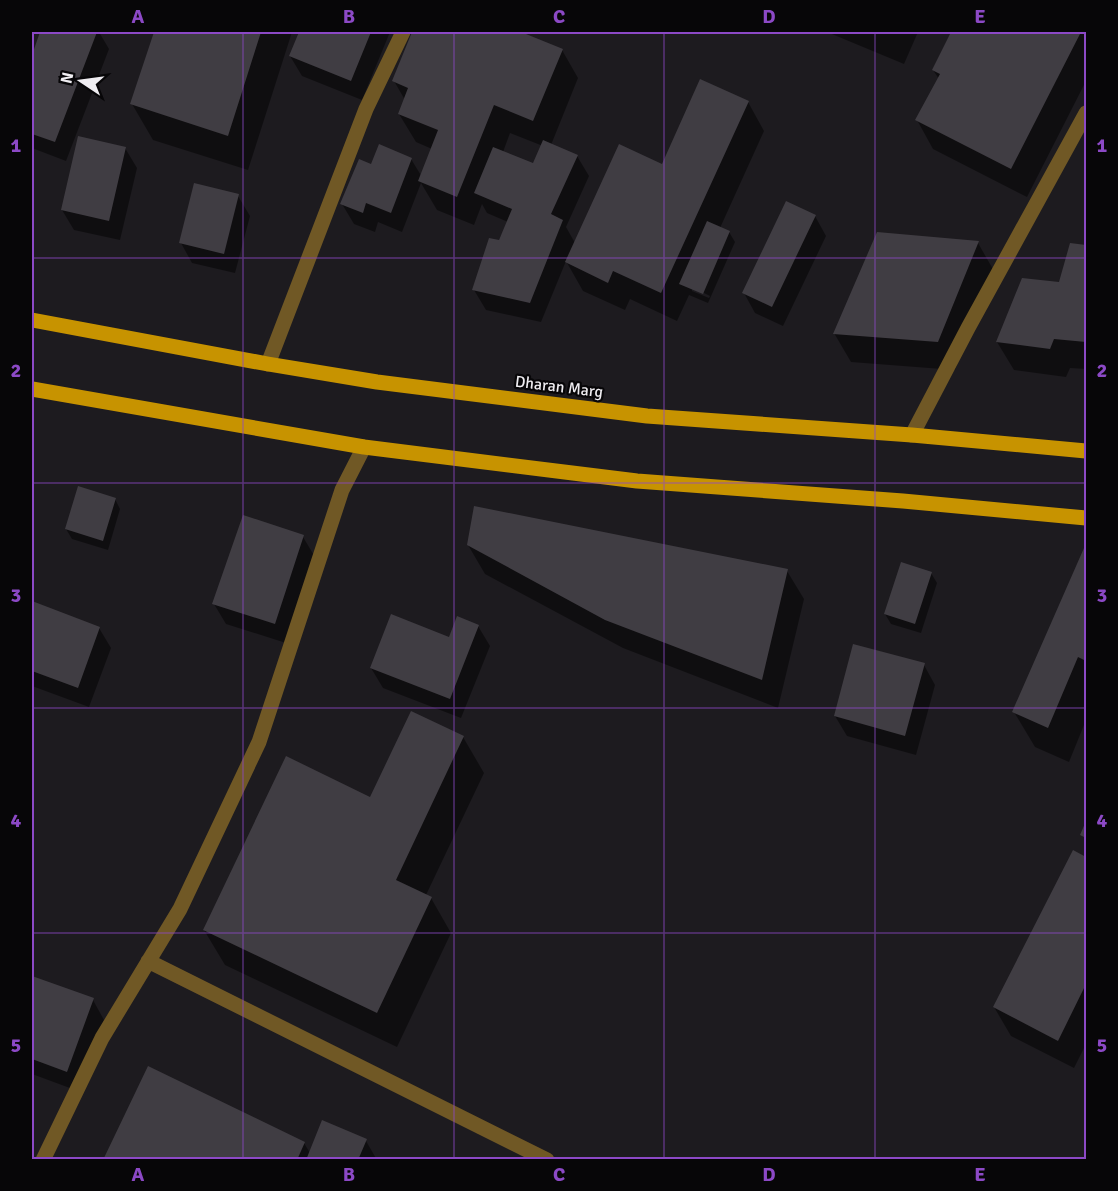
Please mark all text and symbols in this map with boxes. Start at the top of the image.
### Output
text: A [132,4,145,29]
text: B [343,4,355,29]
text: C [553,4,565,29]
text: D [762,4,776,29]
text: E [974,4,986,29]
north arrow [51,51,111,111]
text: N [56,70,78,86]
text: 1 [11,133,22,158]
text: 1 [1097,133,1108,158]
text: 2 [11,358,21,383]
text: 2 [1097,358,1107,383]
street label: Dharan Marg [514,372,604,402]
text: 3 [11,583,21,608]
text: 3 [1097,583,1107,608]
text: 4 [11,808,22,833]
text: 4 [1097,808,1108,833]
text: 5 [11,1033,21,1058]
text: 5 [1097,1033,1107,1058]
text: A [132,1162,145,1187]
text: B [343,1162,355,1187]
text: C [553,1162,565,1187]
text: D [762,1162,776,1187]
text: E [974,1162,986,1187]

